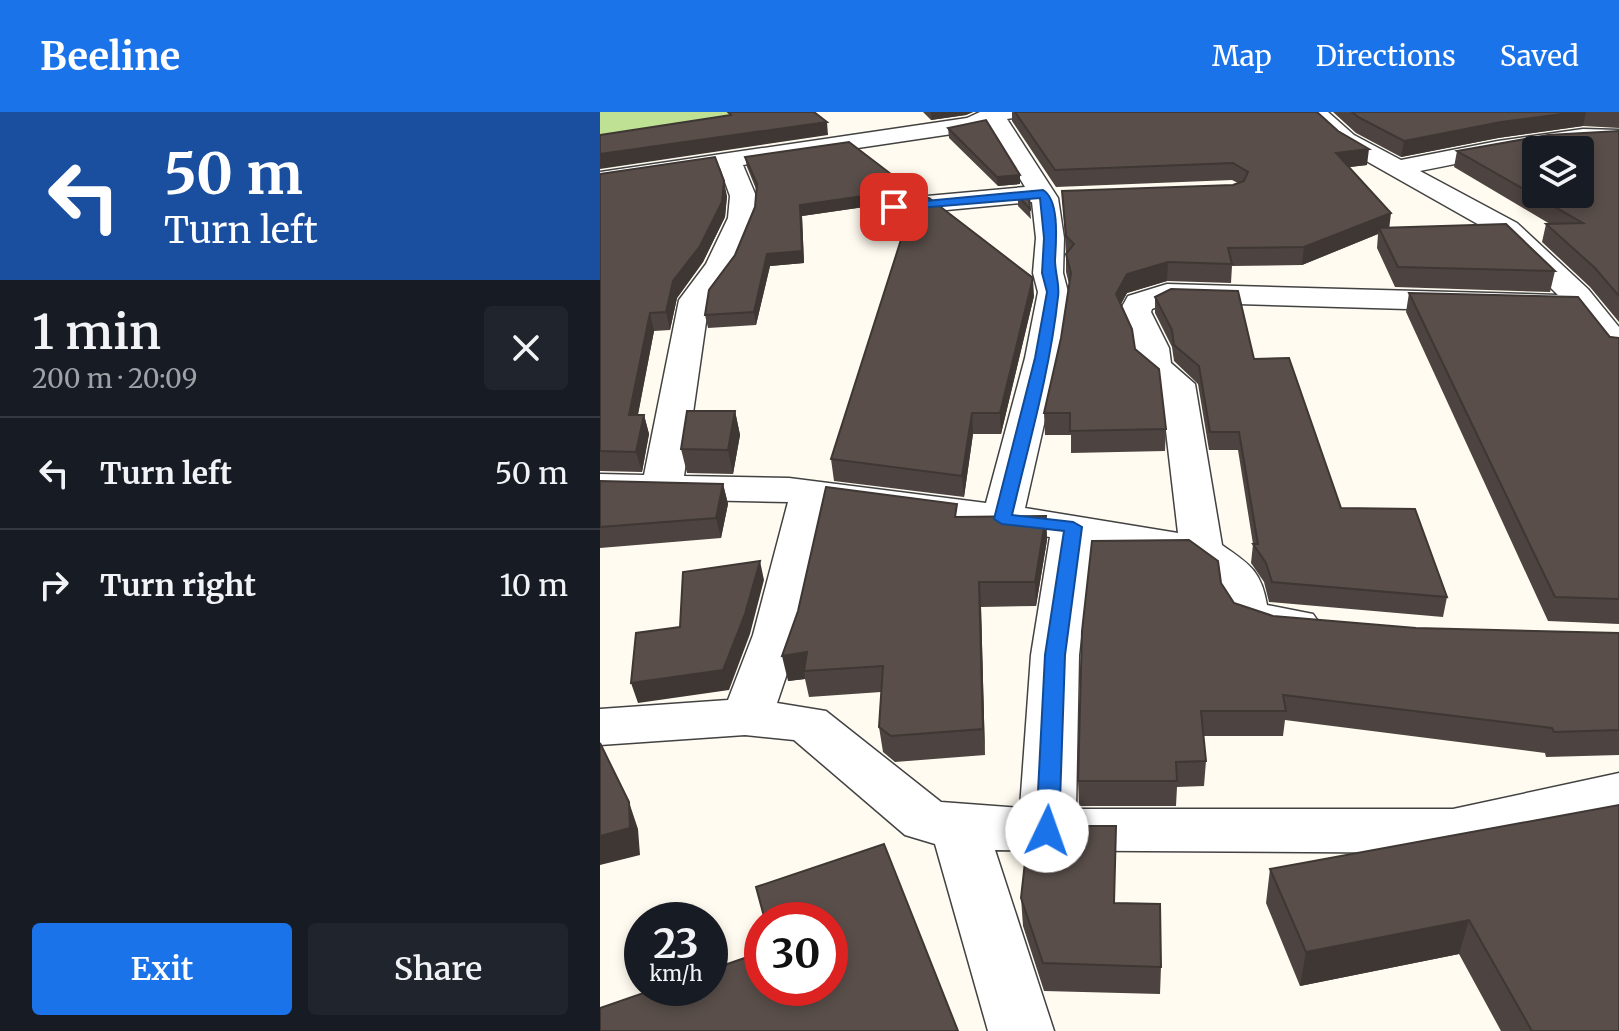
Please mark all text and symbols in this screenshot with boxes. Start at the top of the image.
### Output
text: Beeline [40,33,180,80]
text: Map [1212,38,1272,74]
text: Directions [1316,38,1456,74]
text: Saved [1500,38,1579,74]
map controls [1522,136,1594,208]
button: layers [1522,136,1594,208]
text: 50 m [164,139,303,209]
icon: left [32,144,136,248]
pin [860,173,928,241]
icon: arrive [872,185,916,229]
text: Turn left [164,208,318,253]
text: 1 min [32,302,161,362]
button: close [484,306,568,390]
text: 200 m · 20:09 [32,362,198,395]
icon: left [32,451,76,495]
text: Turn left [100,454,232,492]
text: 50 m [495,454,568,492]
icon: right [32,563,76,607]
text: Turn right [100,566,256,604]
text: 10 m [500,566,568,604]
position arrow [1005,789,1089,873]
speed limit sign: 30 [744,902,848,1006]
text: 23 [653,919,699,969]
button: Exit [32,923,292,1015]
button: Share [308,923,568,1015]
text: km/h [650,961,702,986]

